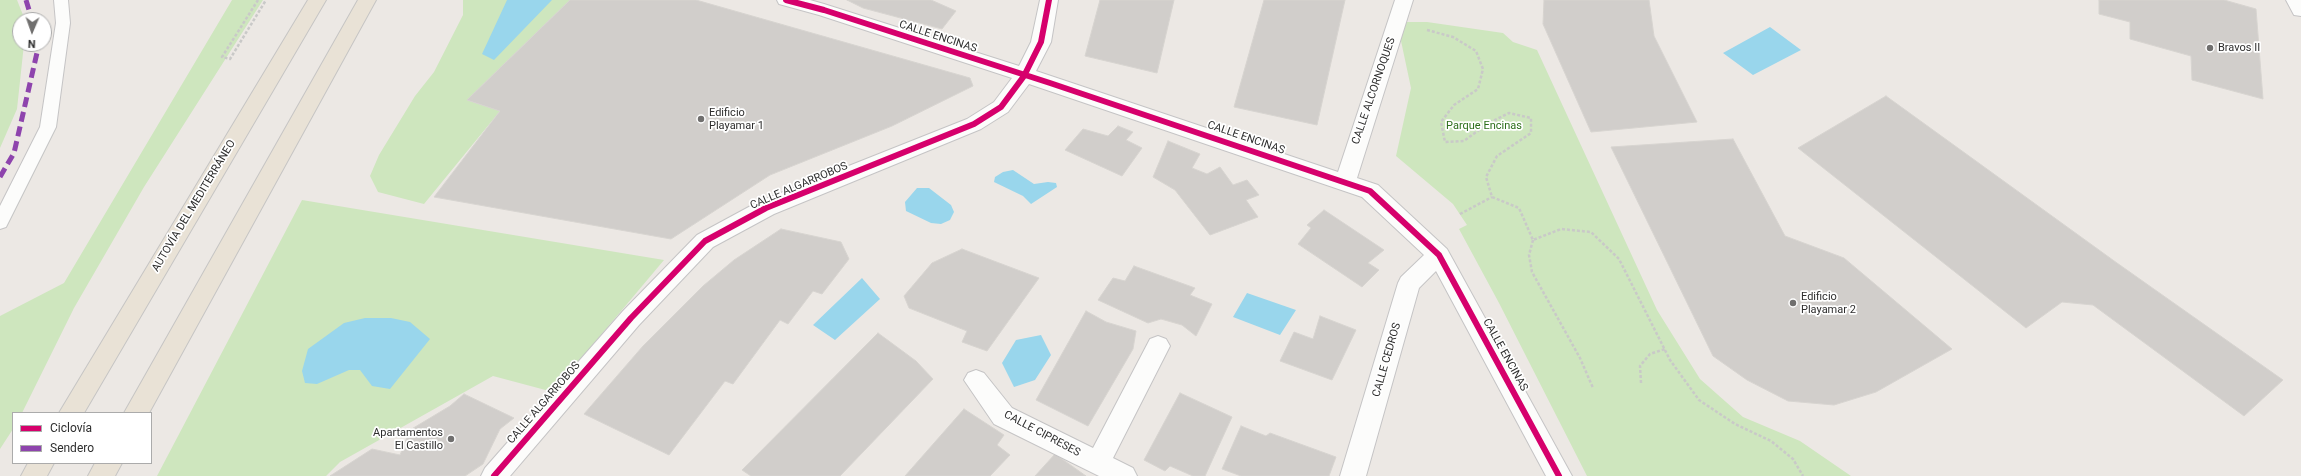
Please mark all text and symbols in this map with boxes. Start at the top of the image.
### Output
north arrow [12,12,52,52]
street label: CALLE ENCINAS [897,18,979,56]
street label: CALLE ALCORNOQUES [1349,36,1399,146]
text: N [27,37,36,50]
place label: Bravos II [2218,41,2260,55]
marker: Bravos II [2205,43,2215,53]
place label: Edificio Playamar 1 [709,106,764,132]
marker: Edificio Playamar 1 [696,114,706,124]
street label: CALLE ENCINAS [1206,119,1286,157]
park label: Parque Encinas [1446,119,1522,133]
street label: AUTOVÍA DEL MEDITERRÁNEO [149,138,239,274]
street label: CALLE ALGARROBOS [748,159,850,213]
place label: Edificio Playamar 2 [1801,290,1856,316]
marker: Edificio Playamar 2 [1788,298,1798,308]
street label: CALLE ENCINAS [1480,316,1530,394]
street label: CALLE CEDROS [1370,321,1404,399]
street label: CALLE ALGARROBOS [505,359,583,447]
street label: CALLE CIPRESES [1002,408,1082,460]
legend [12,412,152,464]
text: Ciclovía [50,421,92,435]
place label: Apartamentos El Castillo [373,426,443,452]
marker: Apartamentos El Castillo [446,434,456,444]
text: Sendero [50,441,94,455]

